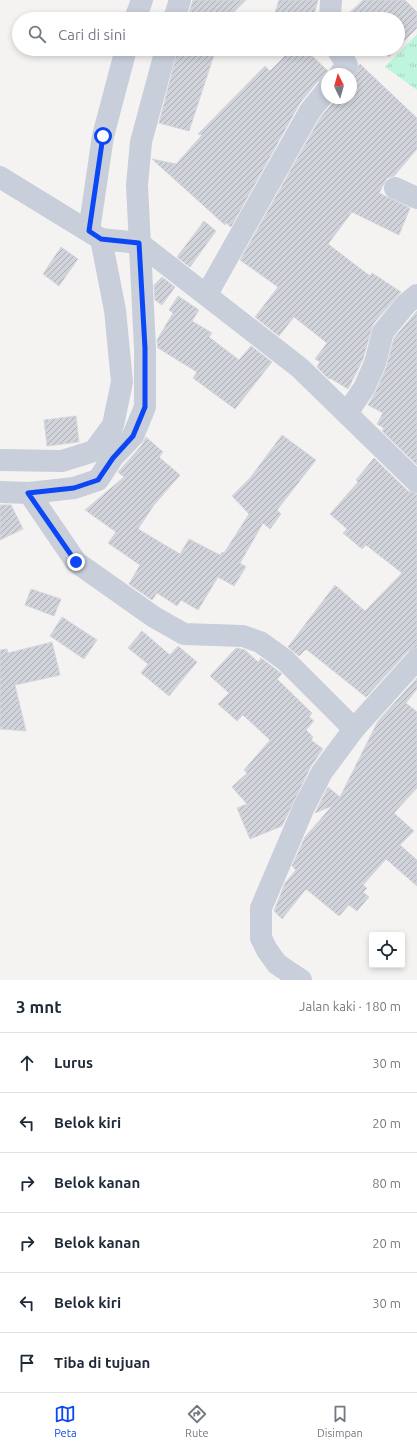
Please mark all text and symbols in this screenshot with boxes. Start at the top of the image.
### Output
search box [12,12,405,56]
icon: search [26,23,48,45]
text: Cari di sini [58,26,126,43]
north arrow [321,68,357,104]
route start [94,127,112,145]
route end [67,553,85,571]
map controls [369,932,405,968]
button: locate [369,932,405,968]
text: 3 mnt [16,997,62,1016]
text: Jalan kaki · 180 m [299,999,401,1013]
icon: ahead [16,1052,38,1074]
text: Lurus [54,1054,93,1071]
text: 30 m [372,1056,401,1070]
icon: left [16,1112,38,1134]
text: Belok kiri [54,1114,121,1131]
text: 20 m [372,1116,401,1130]
icon: right [16,1172,38,1194]
text: Belok kanan [54,1174,140,1191]
text: 80 m [372,1176,401,1190]
icon: right [16,1232,38,1254]
text: Belok kanan [54,1234,140,1251]
text: 20 m [372,1236,401,1250]
icon: left [16,1292,38,1314]
text: Belok kiri [54,1294,121,1311]
text: 30 m [372,1296,401,1310]
icon: arrive [16,1352,38,1374]
text: Tiba di tujuan [54,1354,150,1371]
tab: Peta [54,1403,77,1439]
tab: Rute [185,1403,209,1439]
tab: Disimpan [317,1403,363,1439]

